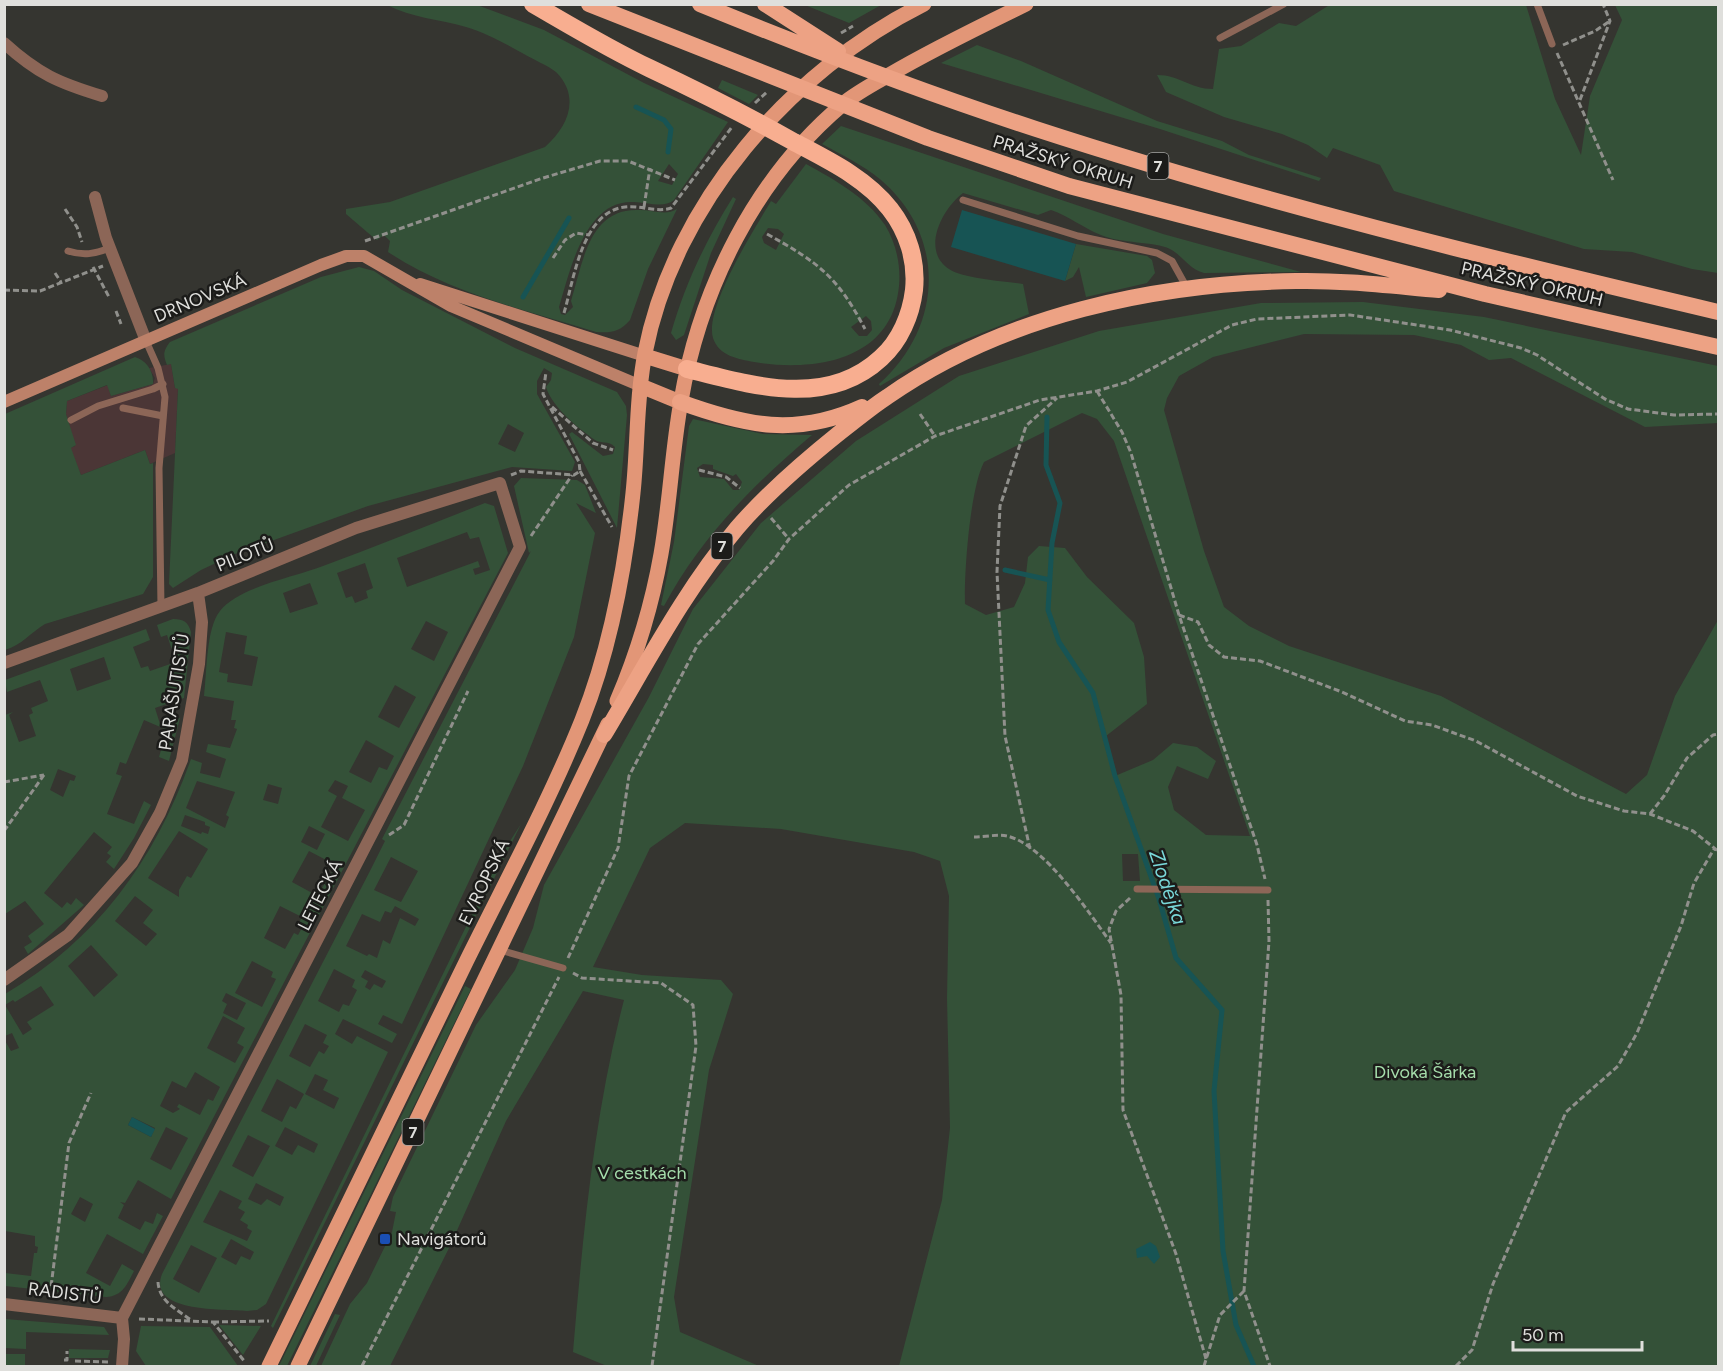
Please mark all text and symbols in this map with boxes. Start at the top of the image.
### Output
street label: PRAŽSKÝ OKRUH [990,130,1136,194]
road number: 7 [1148,153,1168,179]
street label: PRAŽSKÝ OKRUH [1459,257,1605,311]
street label: DRNOVSKÁ [151,269,249,327]
street label: PILOTŮ [213,533,277,577]
road number: 7 [712,533,732,559]
street label: PARAŠUTISTŮ [154,632,194,752]
street label: EVROPSKÁ [454,835,514,929]
water label: Zlodějka [1144,846,1192,928]
street label: LETECKÁ [293,856,347,934]
park label: Divoká Šárka [1374,1061,1476,1083]
road number: 7 [402,1119,424,1145]
park label: V cestkách [597,1162,687,1184]
place label: Navigátorů [397,1228,487,1250]
marker: Navigátorů [378,1232,392,1246]
street label: RADISTŮ [27,1278,103,1308]
scale bar [1513,1314,1642,1352]
text: 50 m [1522,1324,1564,1346]

